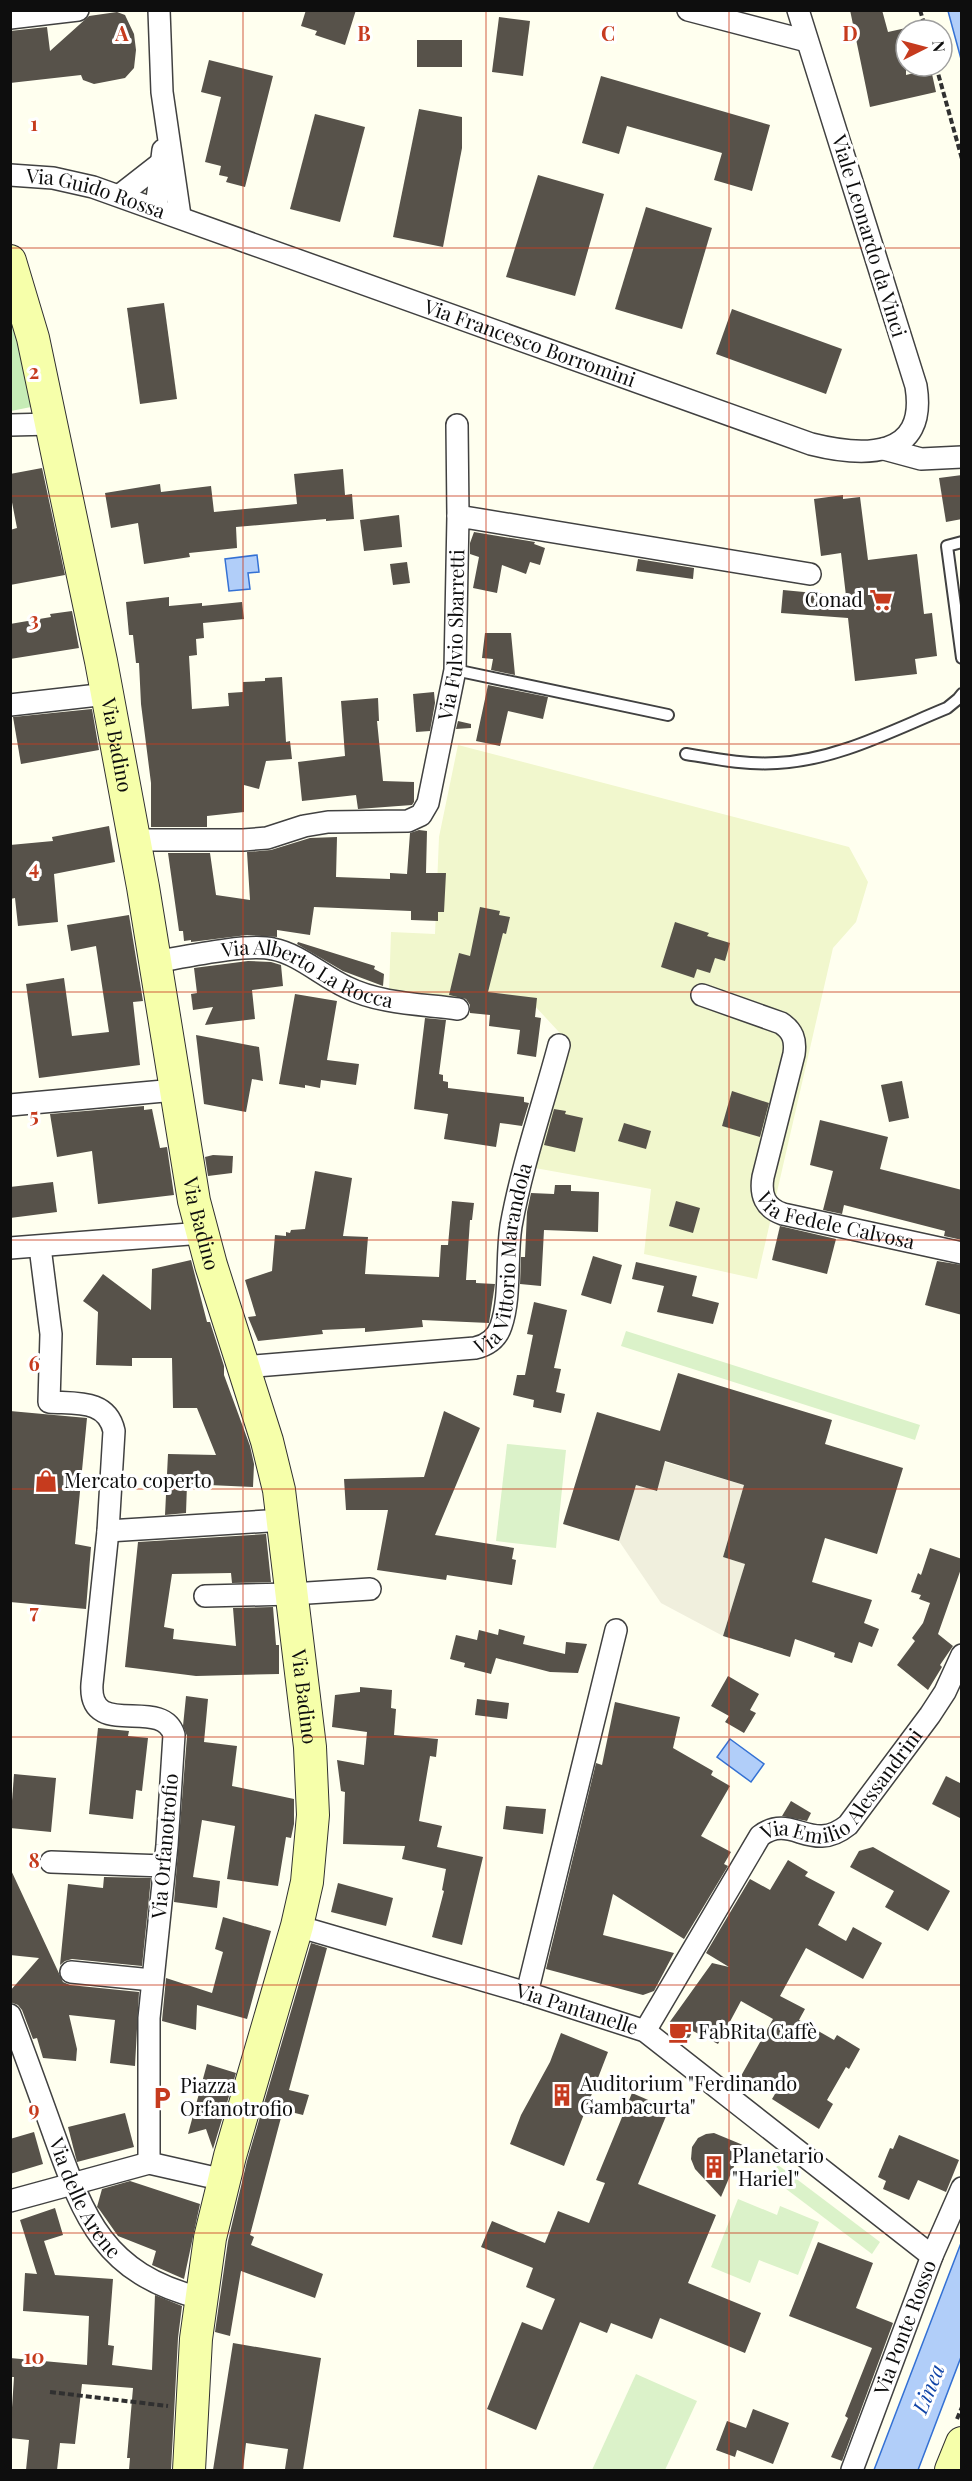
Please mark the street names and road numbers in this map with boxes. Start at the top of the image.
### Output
street label: Viale Leonardo da Vinci [826,130,914,340]
street label: Via Guido Rossa [24,161,169,224]
street label: Via Francesco Borromini [420,291,640,392]
street label: Via Fulvio Sbarretti [430,549,469,723]
street label: Via Badino [96,694,140,794]
street label: Via Alberto La Rocca [218,932,395,1013]
street label: Via Vittorio Marandola [469,1159,537,1360]
street label: Via Badino [178,1174,227,1273]
street label: Via Fedele Calvosa [751,1186,917,1254]
street label: Via Badino [286,1647,325,1746]
street label: Via Emilio Alessandrini [755,1722,928,1849]
street label: Via Orfanotrofio [144,1772,183,1921]
street label: Via Pantanelle [512,1975,642,2040]
street label: Via delle Arene [44,2133,128,2264]
street label: Via Ponte Rosso [866,2256,941,2399]

